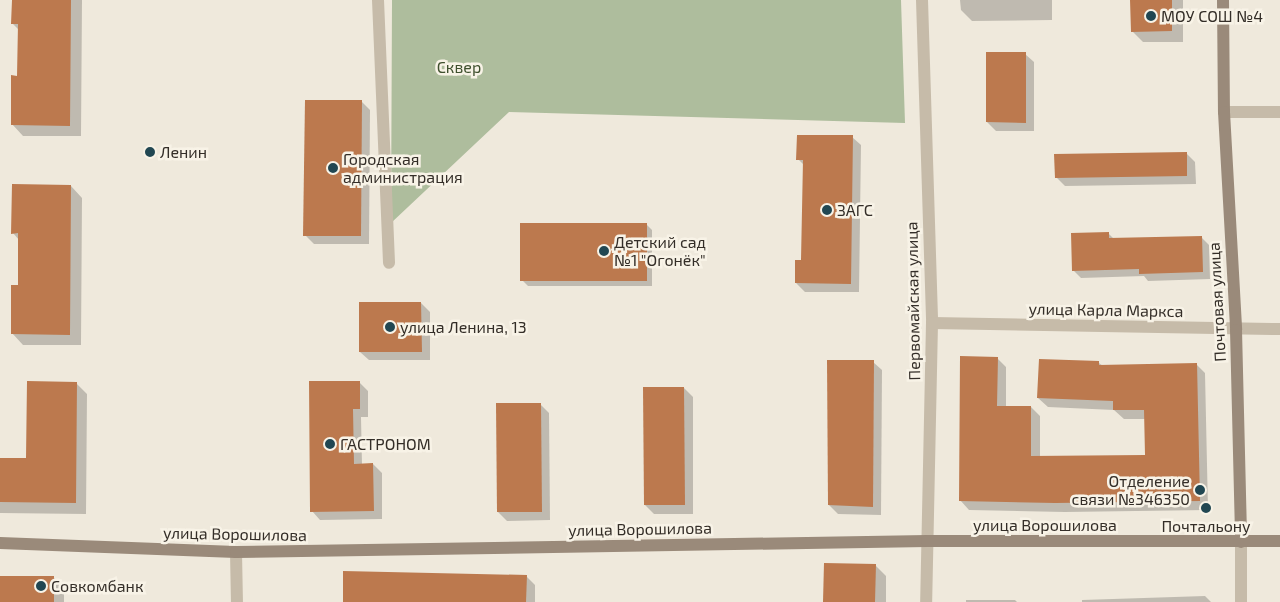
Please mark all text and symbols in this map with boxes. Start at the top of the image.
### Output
place label: МОУ СОШ №4 [1161,6,1263,26]
marker: МОУ СОШ №4 [1145,10,1157,22]
park label: Сквер [437,57,481,77]
place label: Ленин [160,142,207,162]
marker: Ленин [144,146,156,158]
place label: Городская администрация [343,149,463,187]
marker: Городская администрация [327,162,339,174]
place label: ЗАГС [837,200,873,220]
marker: ЗАГС [821,204,833,216]
street label: Первомайская улица [902,221,924,381]
place label: Детский сад №1 "Огонёк" [614,232,706,270]
street label: Почтовая улица [1204,242,1230,362]
marker: Детский сад №1 "Огонёк" [598,245,610,257]
street label: улица Карла Маркса [1028,299,1184,321]
place label: улица Ленина, 13 [400,317,527,337]
marker: улица Ленина, 13 [384,321,396,333]
place label: ГАСТРОНОМ [340,434,431,454]
marker: ГАСТРОНОМ [324,438,336,450]
place label: Отделение связи №346350 [1072,471,1190,509]
marker: Отделение связи №346350 [1194,484,1206,496]
marker: Почтальону [1200,502,1212,514]
street label: улица Ворошилова [973,515,1117,535]
place label: Почтальону [1161,516,1251,536]
street label: улица Ворошилова [568,518,712,540]
street label: улица Ворошилова [163,523,307,545]
place label: Совкомбанк [51,576,144,596]
marker: Совкомбанк [35,580,47,592]

